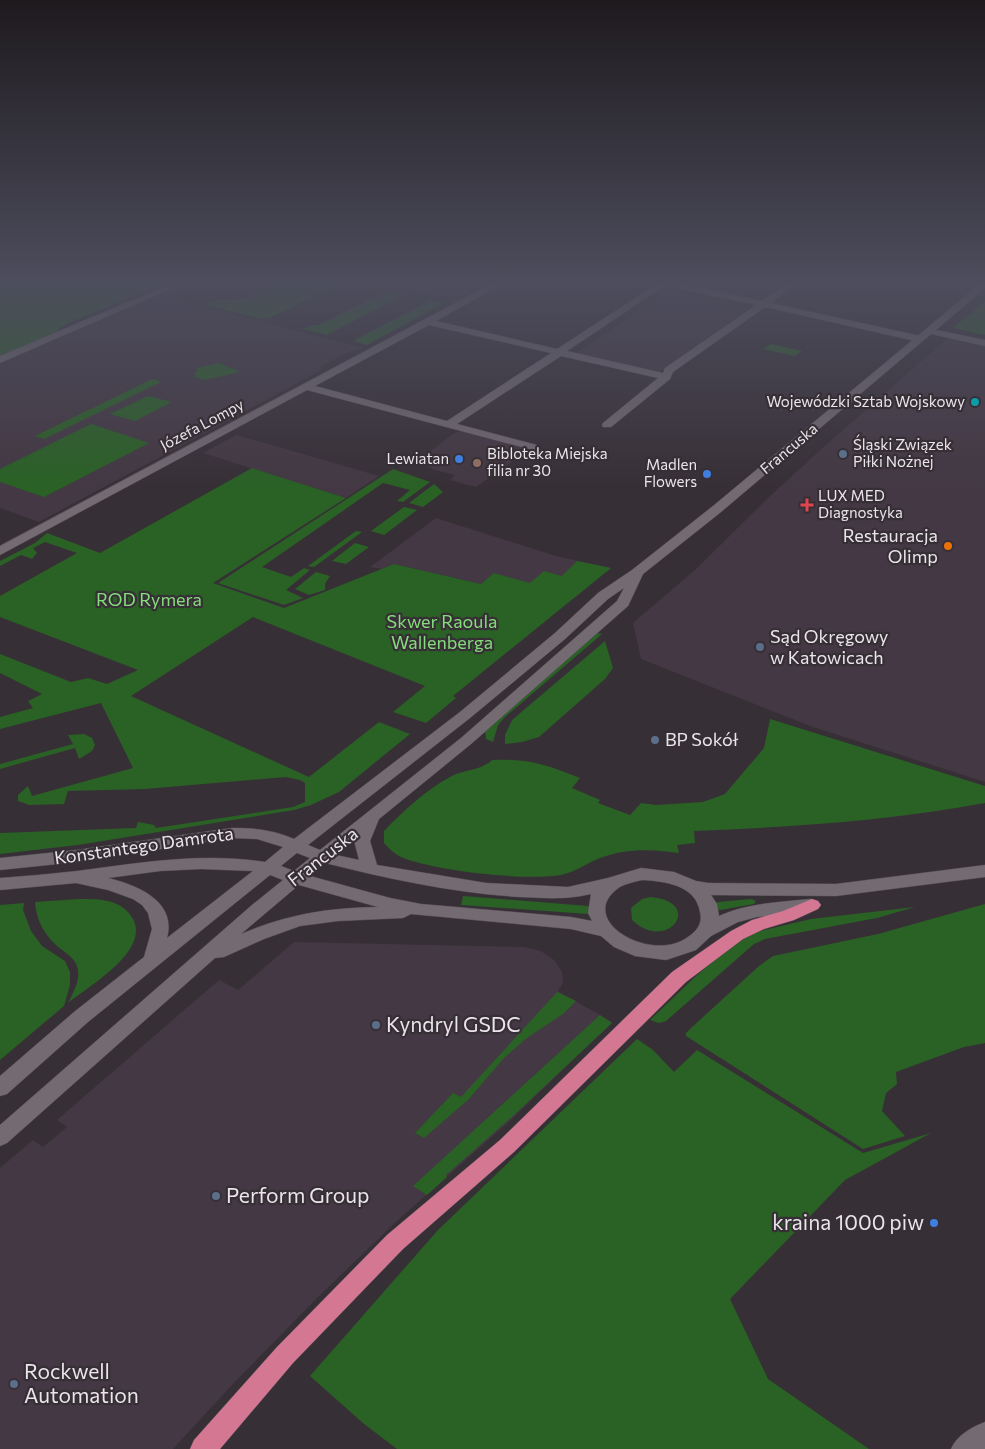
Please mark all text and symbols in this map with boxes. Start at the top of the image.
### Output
place label: Wojewódzki Sztab Wojskowy [766,392,965,410]
street label: Józefa Lompy [157,394,247,454]
marker: Wojewódzki Sztab Wojskowy [969,396,981,408]
street label: Francuska [756,419,821,477]
place label: Śląski Związek Piłki Nożnej [853,434,952,470]
place label: Bibloteka Miejska filia nr 30 [487,444,608,479]
marker: Śląski Związek Piłki Nożnej [837,448,849,460]
place label: Lewiatan [386,449,449,467]
marker: Lewiatan [453,453,465,465]
place label: Madlen Flowers [644,455,697,490]
marker: Bibloteka Miejska filia nr 30 [471,457,483,469]
marker: Madlen Flowers [701,468,713,480]
place label: LUX MED Diagnostyka [818,486,903,521]
marker: LUX MED Diagnostyka [800,498,814,512]
place label: Restauracja Olimp [843,524,938,567]
marker: Restauracja Olimp [942,540,954,552]
park label: ROD Rymera [96,588,202,610]
park label: Skwer Raoula Wallenberga [387,610,497,653]
place label: Sąd Okręgowy w Katowicach [770,625,888,668]
marker: Sąd Okręgowy w Katowicach [754,641,766,653]
place label: BP Sokół [665,728,739,750]
marker: BP Sokół [649,734,661,746]
street label: Konstantego Damrota [53,822,235,868]
street label: Francuska [283,822,362,890]
place label: Kyndryl GSDC [386,1011,521,1036]
marker: Kyndryl GSDC [370,1019,382,1031]
place label: Perform Group [226,1182,369,1207]
marker: Perform Group [210,1190,222,1202]
place label: kraina 1000 piw [772,1209,924,1234]
marker: kraina 1000 piw [928,1217,940,1229]
place label: Rockwell Automation [24,1358,139,1407]
marker: Rockwell Automation [8,1378,20,1390]

